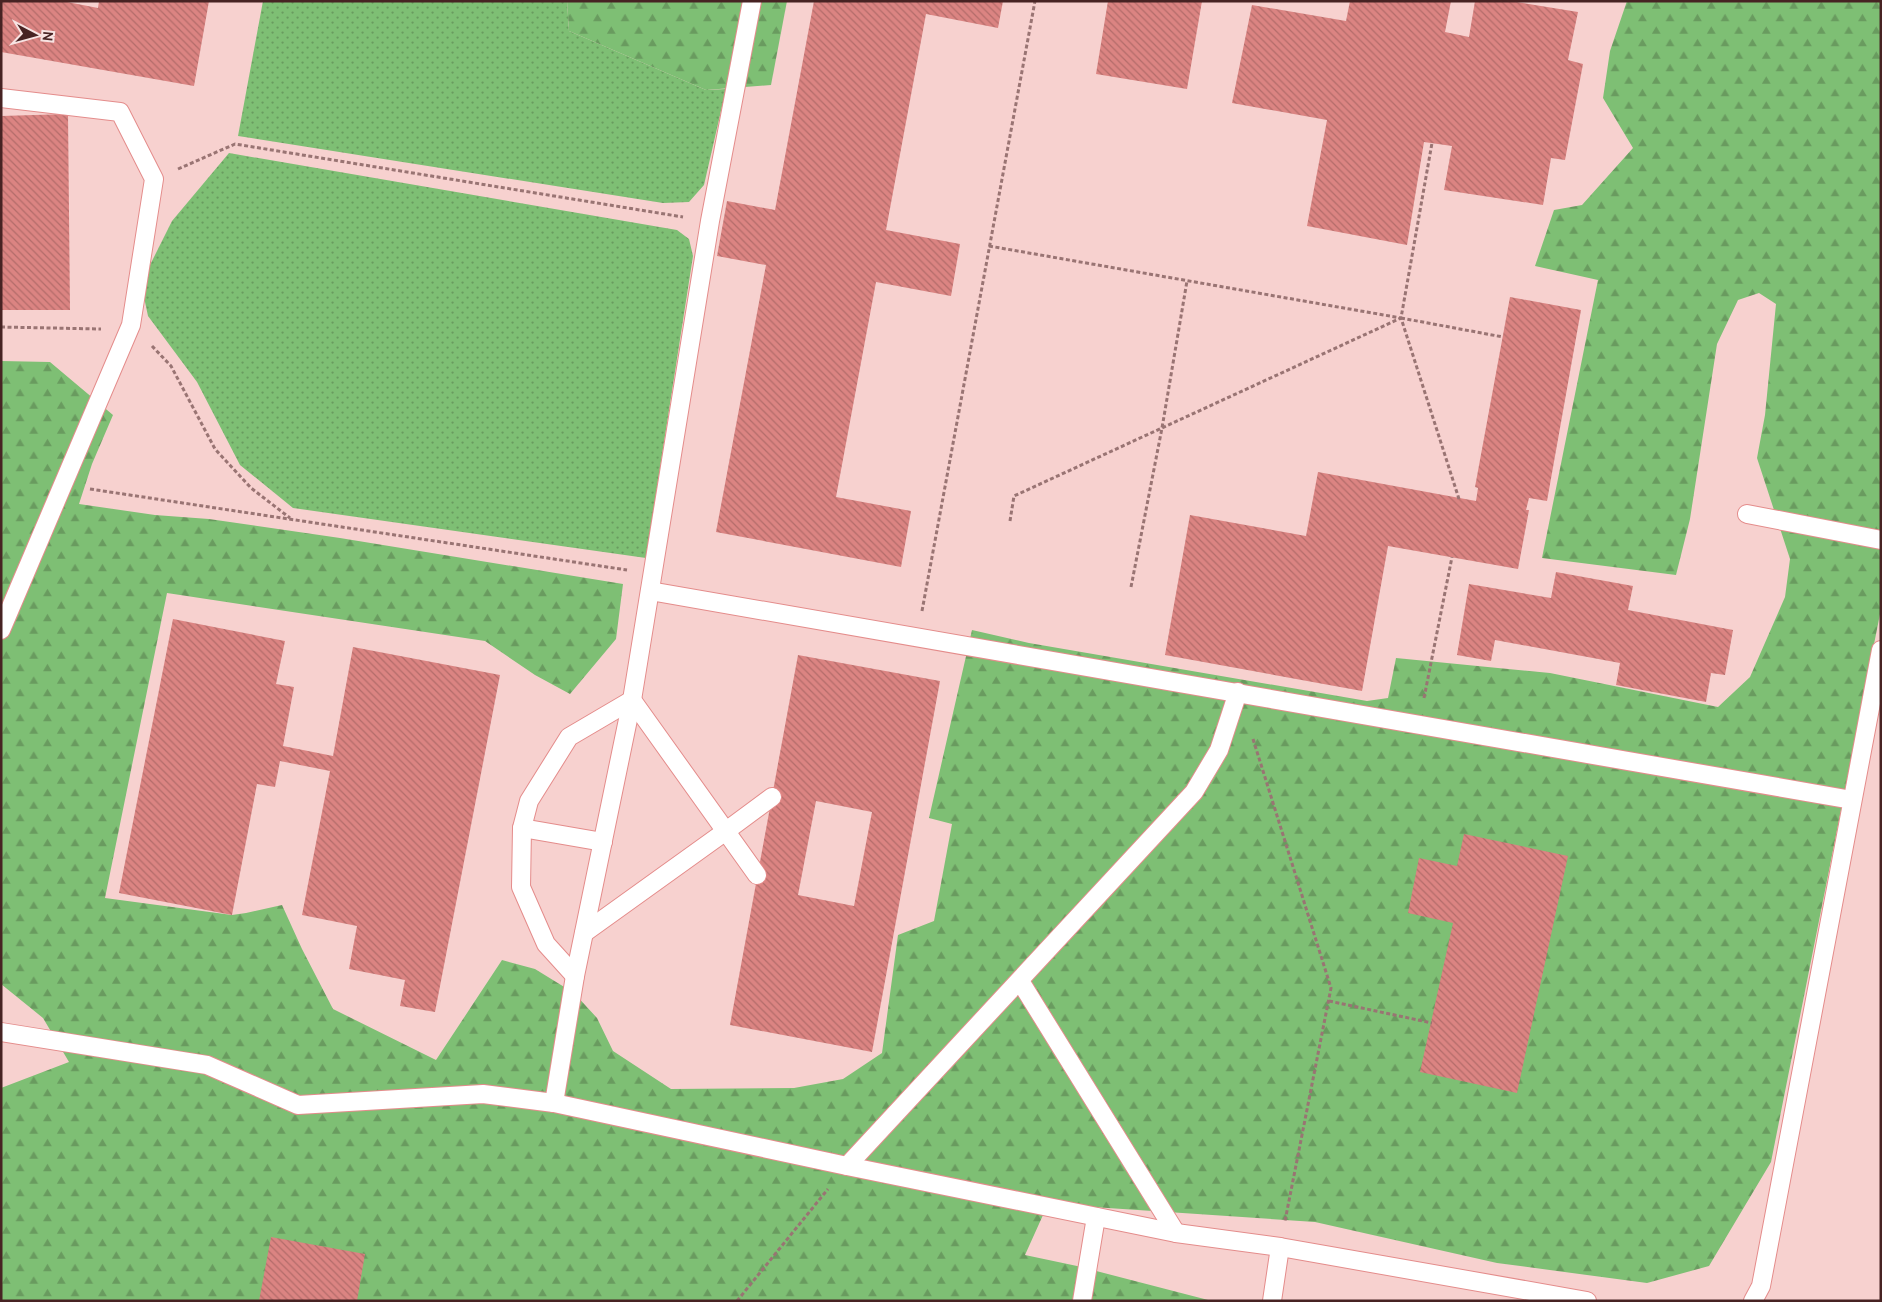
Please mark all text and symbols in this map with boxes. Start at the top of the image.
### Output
north arrow [10,10,60,60]
text: N [37,30,55,42]

